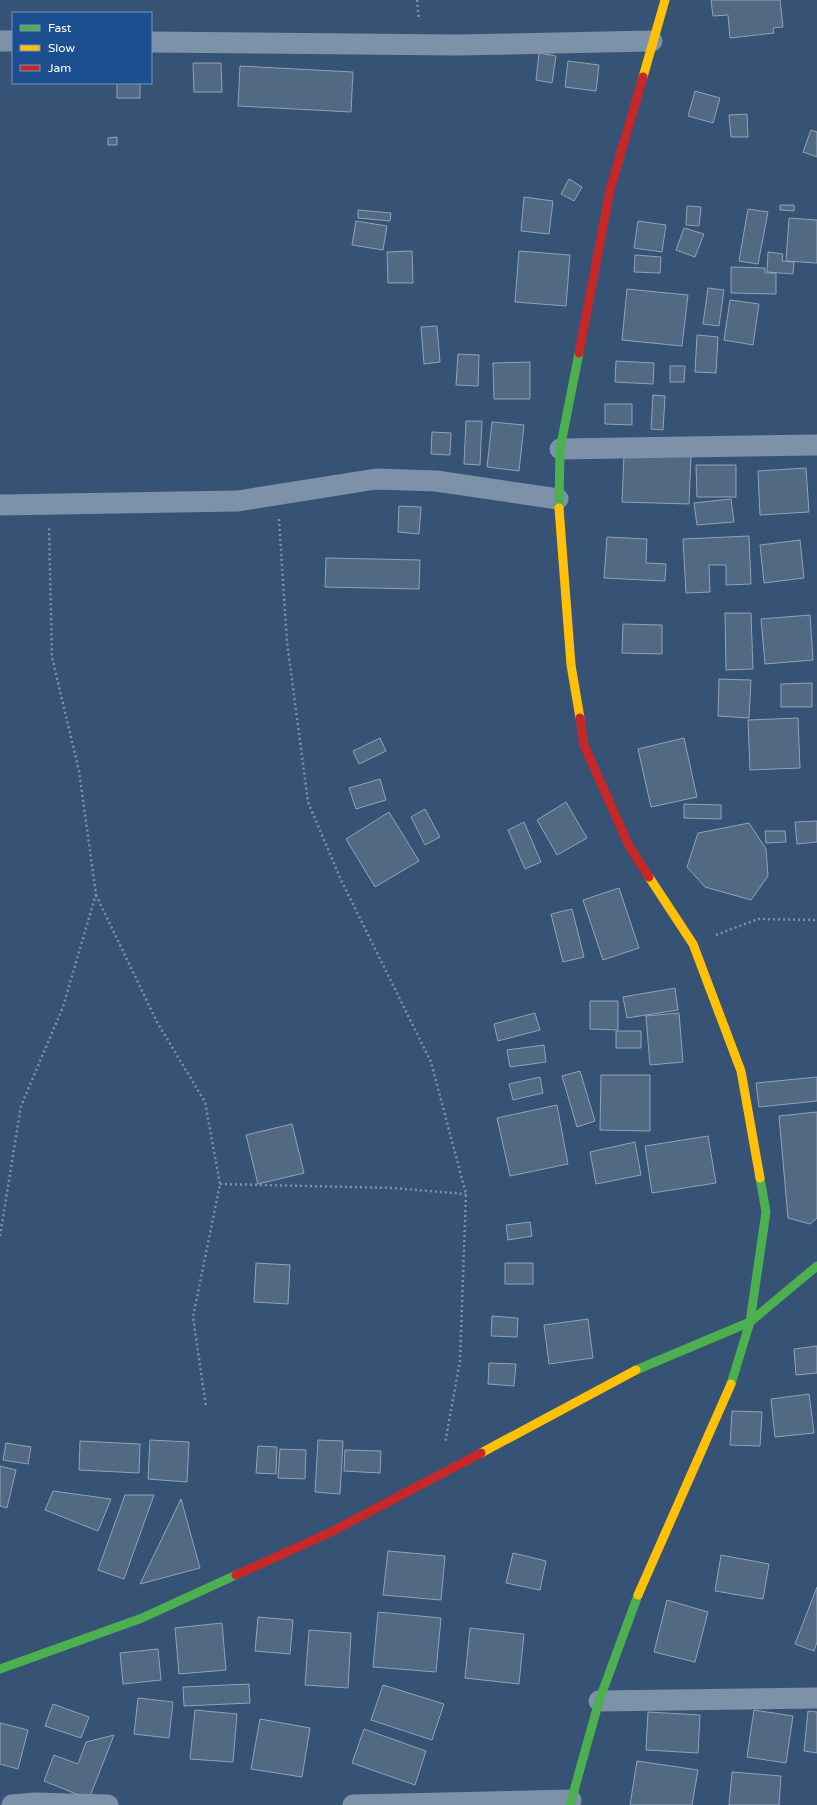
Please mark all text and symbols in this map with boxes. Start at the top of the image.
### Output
legend [12,12,152,84]
text: Fast [48,21,72,35]
text: Slow [48,41,75,55]
text: Jam [48,61,71,75]

